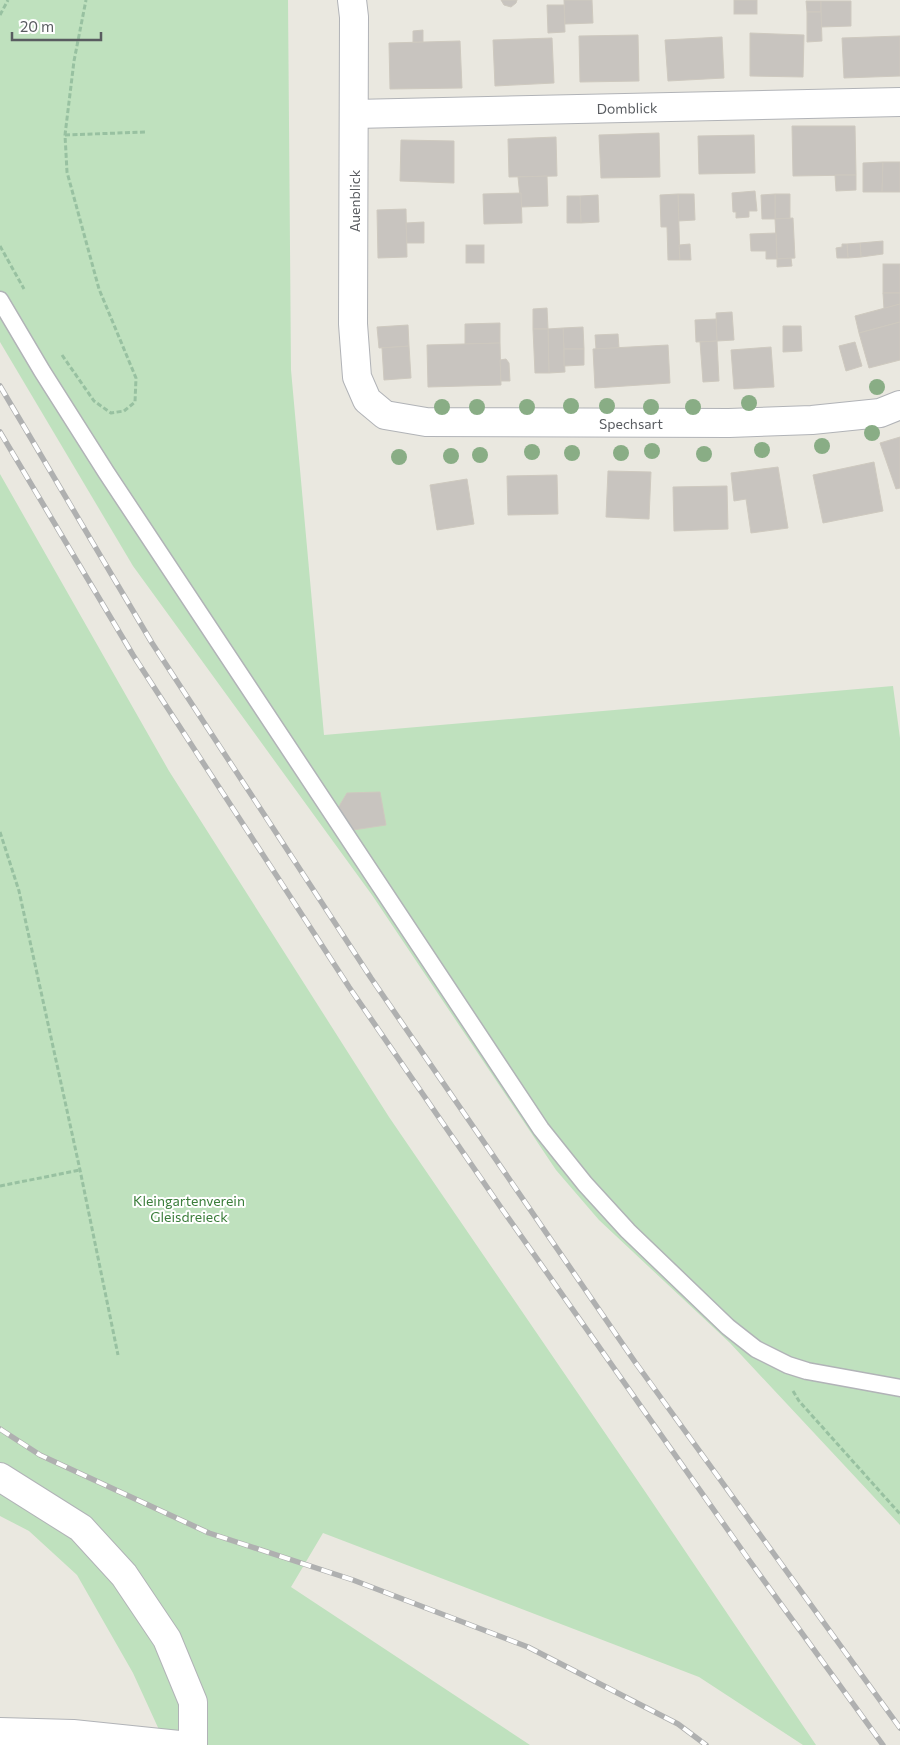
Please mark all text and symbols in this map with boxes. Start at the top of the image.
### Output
scale bar [12,10,101,42]
text: 20 m [20,17,54,35]
street label: Domblick [596,99,658,117]
street label: Auenblick [346,169,363,232]
street label: Spechsart [599,415,663,432]
park label: Kleingartenverein Gleisdreieck [133,1192,245,1225]

